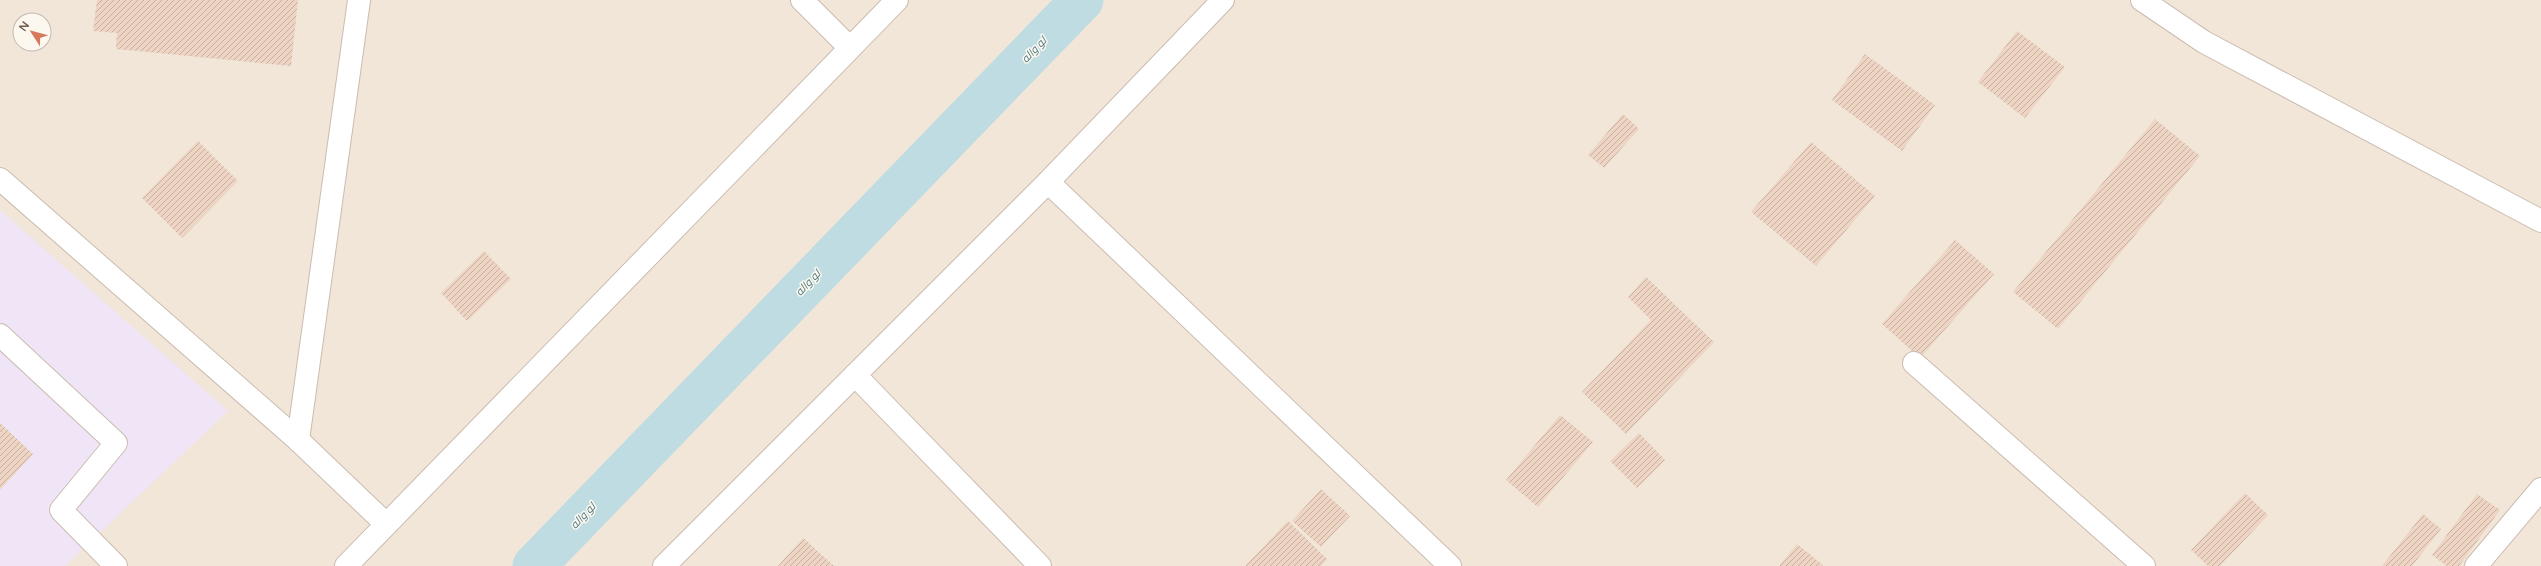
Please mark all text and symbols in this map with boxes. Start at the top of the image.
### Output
north arrow [12,12,52,52]
text: N [16,19,32,34]
water label: لو واله [1019,33,1051,66]
water label: لو واله [793,266,825,299]
water label: لو واله [568,499,600,532]

